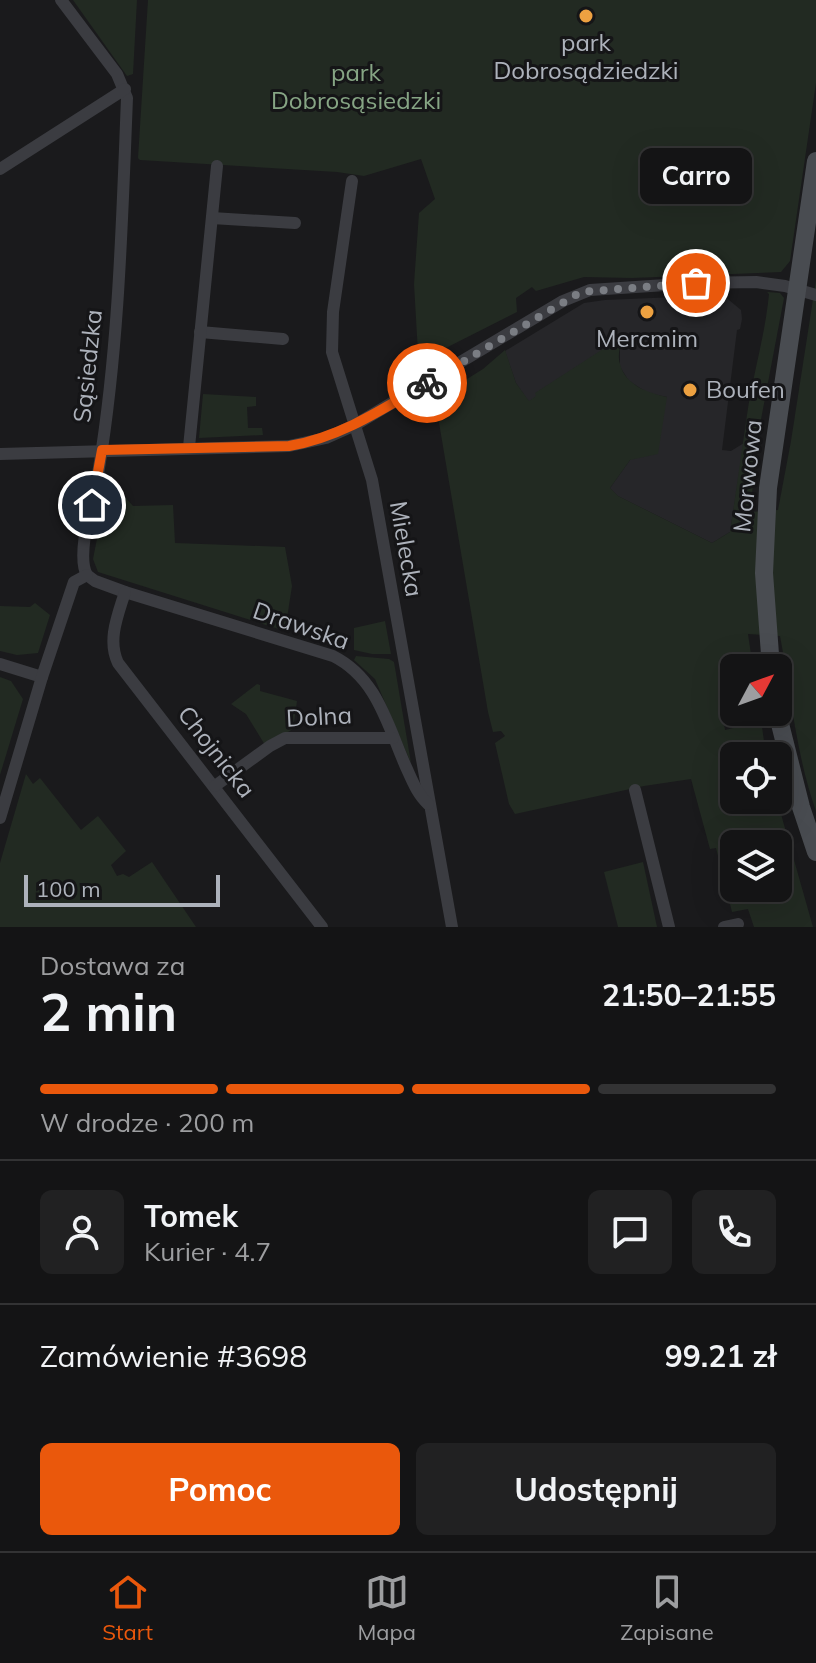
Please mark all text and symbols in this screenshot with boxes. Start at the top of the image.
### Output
marker: park Dobrosądziedzki [577,7,595,25]
place label: park Dobrosądziedzki [493,27,679,85]
park label: park Dobrosąsiedzki [271,57,441,115]
callout: Carro [640,147,752,203]
text: Carro [661,159,731,192]
pin [662,249,730,317]
icon: bag [674,261,718,305]
marker: Mercmim [638,303,656,321]
street label: Sąsiedzka [66,308,108,424]
place label: Mercmim [596,323,698,353]
courier [387,343,467,423]
icon: bike [405,361,449,405]
place label: Boufen [706,374,785,404]
marker: Boufen [681,381,699,399]
street label: Morwowa [726,418,768,534]
pin [58,471,126,539]
icon: home [70,483,114,527]
street label: Mielecka [384,499,430,599]
street label: Drawska [249,595,353,656]
north arrow [720,654,792,726]
map controls [720,654,792,902]
street label: Dolna [285,699,353,733]
street label: Chojnicka [172,700,262,803]
button: locate [720,742,792,814]
button: layers [720,830,792,902]
scale bar [24,871,220,907]
text: 100 m [36,875,101,903]
text: Dostawa za [40,949,185,982]
text: 21:50–21:55 [602,976,776,1014]
text: 2 min [40,979,177,1044]
text: W drodze · 200 m [40,1106,254,1139]
button: person [40,1190,124,1274]
button: chat [588,1190,672,1274]
button: phone [692,1190,776,1274]
text: Tomek [144,1197,238,1235]
text: Kurier · 4.7 [144,1235,271,1268]
text: Zamówienie #3698 [40,1337,307,1375]
text: 99.21 zł [665,1337,776,1375]
button: Pomoc [40,1443,400,1535]
button: Udostępnij [416,1443,776,1535]
tab: Start [102,1570,153,1646]
tab: Mapa [357,1570,416,1646]
tab: Zapisane [620,1570,714,1646]

